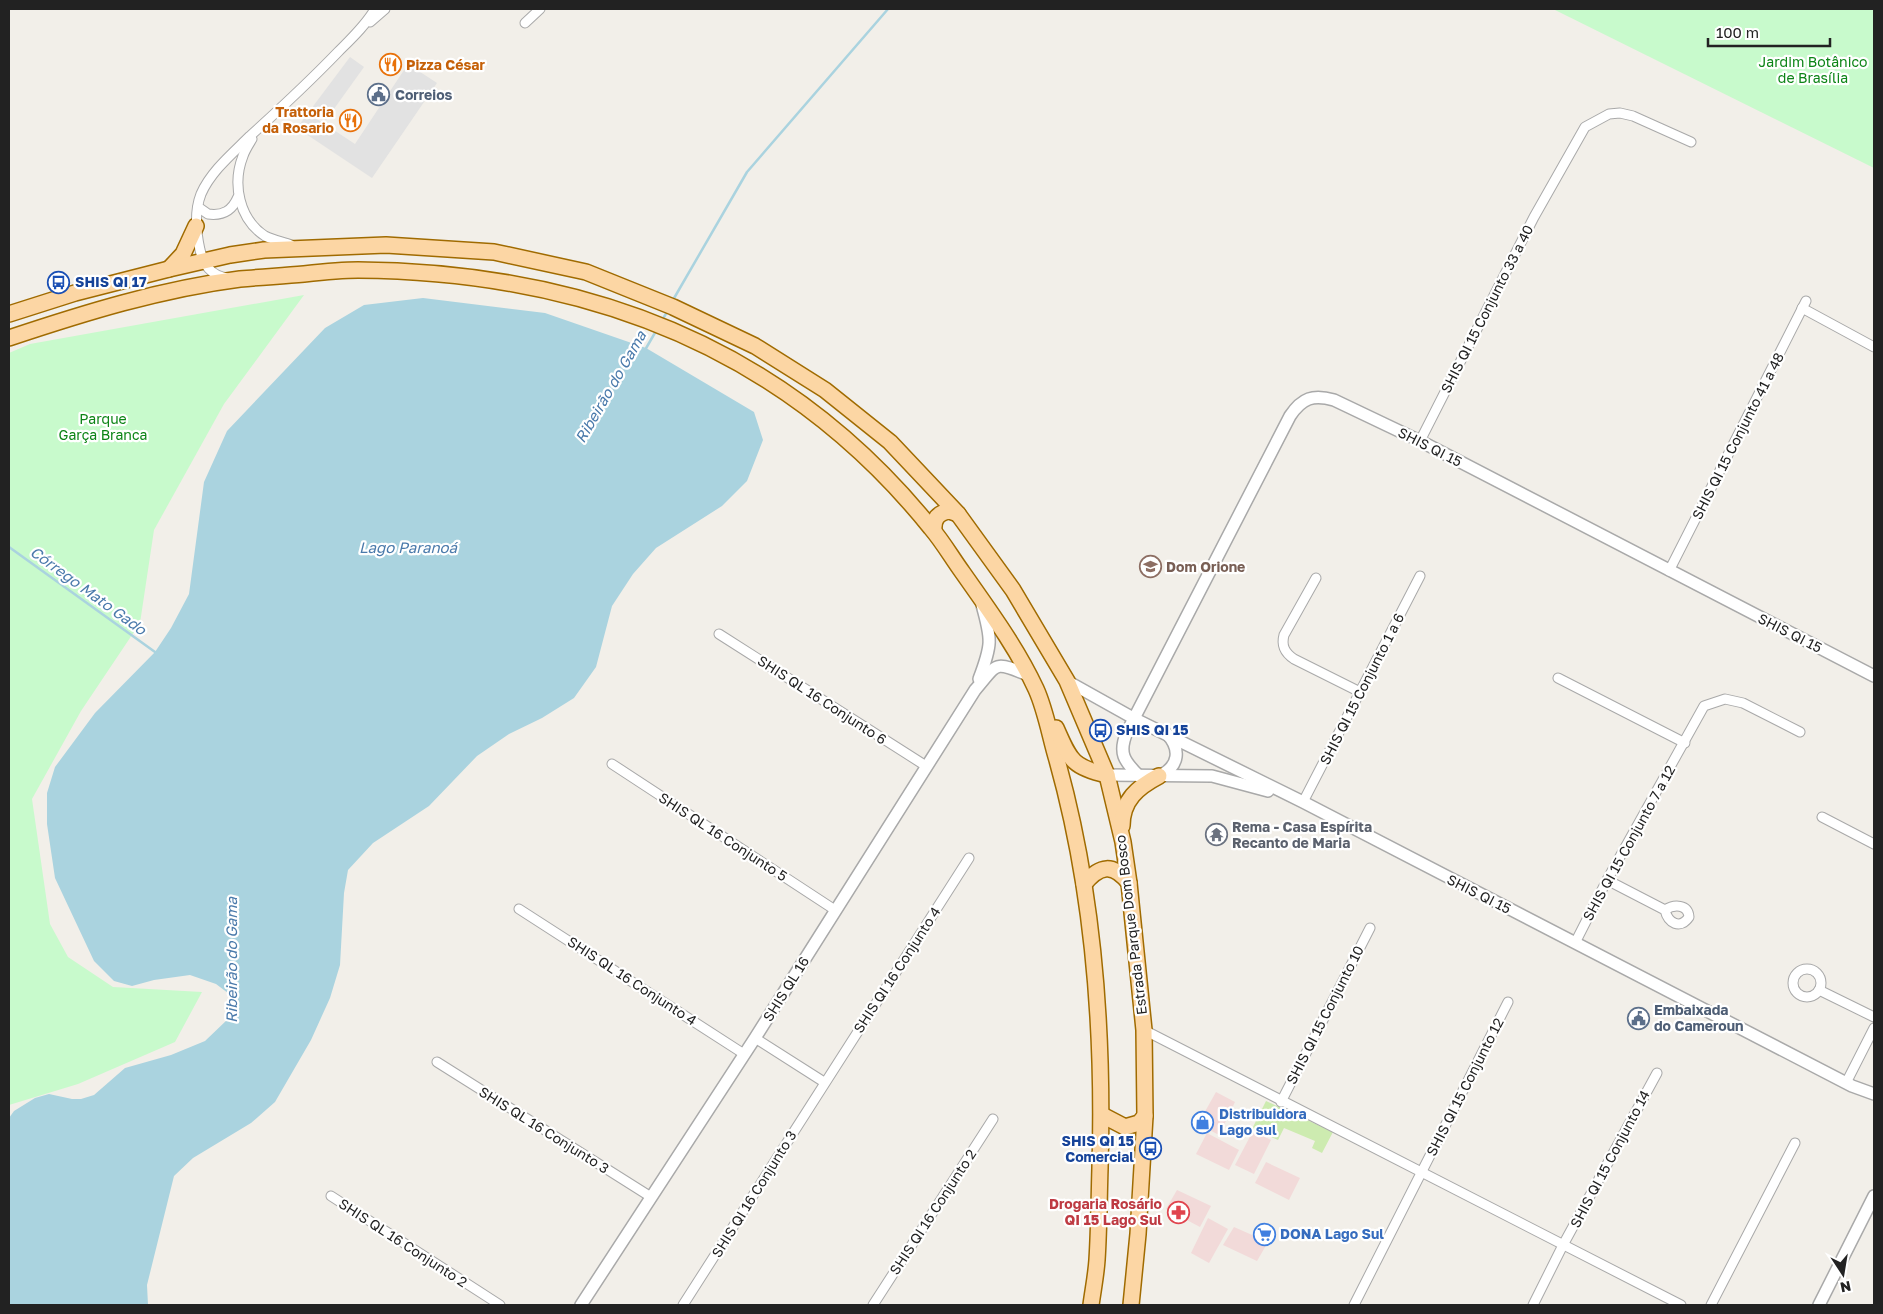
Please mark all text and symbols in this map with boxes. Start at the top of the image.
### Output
scale bar [1708,15,1830,47]
text: 100 m [1716,23,1759,41]
restaurant icon: Pizza César [378,53,402,77]
park label: Jardim Botânico de Brasília [1759,53,1867,86]
place label: Pizza César [406,56,485,73]
public building icon: Correios [367,83,391,107]
place label: Correios [395,86,453,103]
place label: Trattoria da Rosario [262,103,334,136]
restaurant icon: Trattoria da Rosario [338,108,362,132]
street label: SHIS QI 15 Conjunto 33 a 40 [1437,222,1536,396]
bus stop icon: SHIS QI 17 [47,270,71,294]
place label: SHIS QI 17 [75,273,147,290]
water label: Ribeirão do Gama [571,327,650,446]
street label: SHIS QI 15 Conjunto 41 a 48 [1688,349,1787,522]
park label: Parque Garça Branca [59,410,147,443]
street label: SHIS QI 15 [1395,423,1465,470]
water label: Lago Paranoá [359,538,459,557]
water label: Córrego Mato Gado [27,542,151,640]
school or university icon: Dom Orione [1138,555,1162,579]
place label: Dom Orione [1166,558,1245,575]
street label: SHIS QI 15 [1755,609,1825,656]
street label: SHIS QI 15 Conjunto 1 a 6 [1316,610,1407,767]
street label: SHIS QL 16 Conjunto 6 [755,652,890,748]
bus stop icon: SHIS QI 15 [1088,718,1112,742]
place label: SHIS QI 15 [1116,721,1189,738]
street label: SHIS QI 15 Conjunto 7 a 12 [1579,762,1678,923]
street label: SHIS QL 16 Conjunto 5 [656,789,791,885]
place label: Rema - Casa Espírita Recanto de Maria [1232,818,1372,851]
temple icon: Rema - Casa Espírita Recanto de Maria [1204,823,1228,847]
street label: Estrada Parque Dom Bosco [1111,834,1150,1016]
street label: SHIS QI 15 [1444,870,1514,917]
water label: Ribeirão do Gama [222,897,240,1023]
street label: SHIS QI 16 Conjunto 4 [849,904,944,1036]
street label: SHIS QL 16 Conjunto 4 [565,933,700,1029]
street label: SHIS QI 15 Conjunto 10 [1282,943,1367,1087]
street label: SHIS QL 16 [759,953,812,1024]
place label: Embaixada do Cameroun [1654,1001,1744,1034]
public building icon: Embaixada do Cameroun [1626,1006,1650,1030]
street label: SHIS QI 15 Conjunto 12 [1422,1015,1507,1159]
street label: SHIS QL 16 Conjunto 3 [476,1083,612,1177]
street label: SHIS QI 15 Conjunto 14 [1566,1087,1653,1230]
place label: Distribuidora Lago sul [1219,1105,1307,1138]
shop icon: Distribuidora Lago sul [1191,1110,1215,1134]
street label: SHIS QI 16 Conjunto 3 [708,1127,800,1260]
place label: SHIS QI 15 Comercial [1062,1132,1134,1165]
bus stop icon: SHIS QI 15 Comercial [1138,1137,1162,1161]
street label: SHIS QI 16 Conjunto 2 [886,1146,980,1278]
street label: SHIS QL 16 Conjunto 2 [336,1195,471,1291]
place label: Drogaria Rosário QI 15 Lago Sul [1049,1195,1162,1228]
pharmacy icon: Drogaria Rosário QI 15 Lago Sul [1166,1200,1190,1224]
supermarket icon: DONA Lago Sul [1252,1222,1276,1246]
place label: DONA Lago Sul [1280,1225,1384,1242]
north arrow [1818,1249,1868,1299]
text: N [1839,1278,1853,1297]

